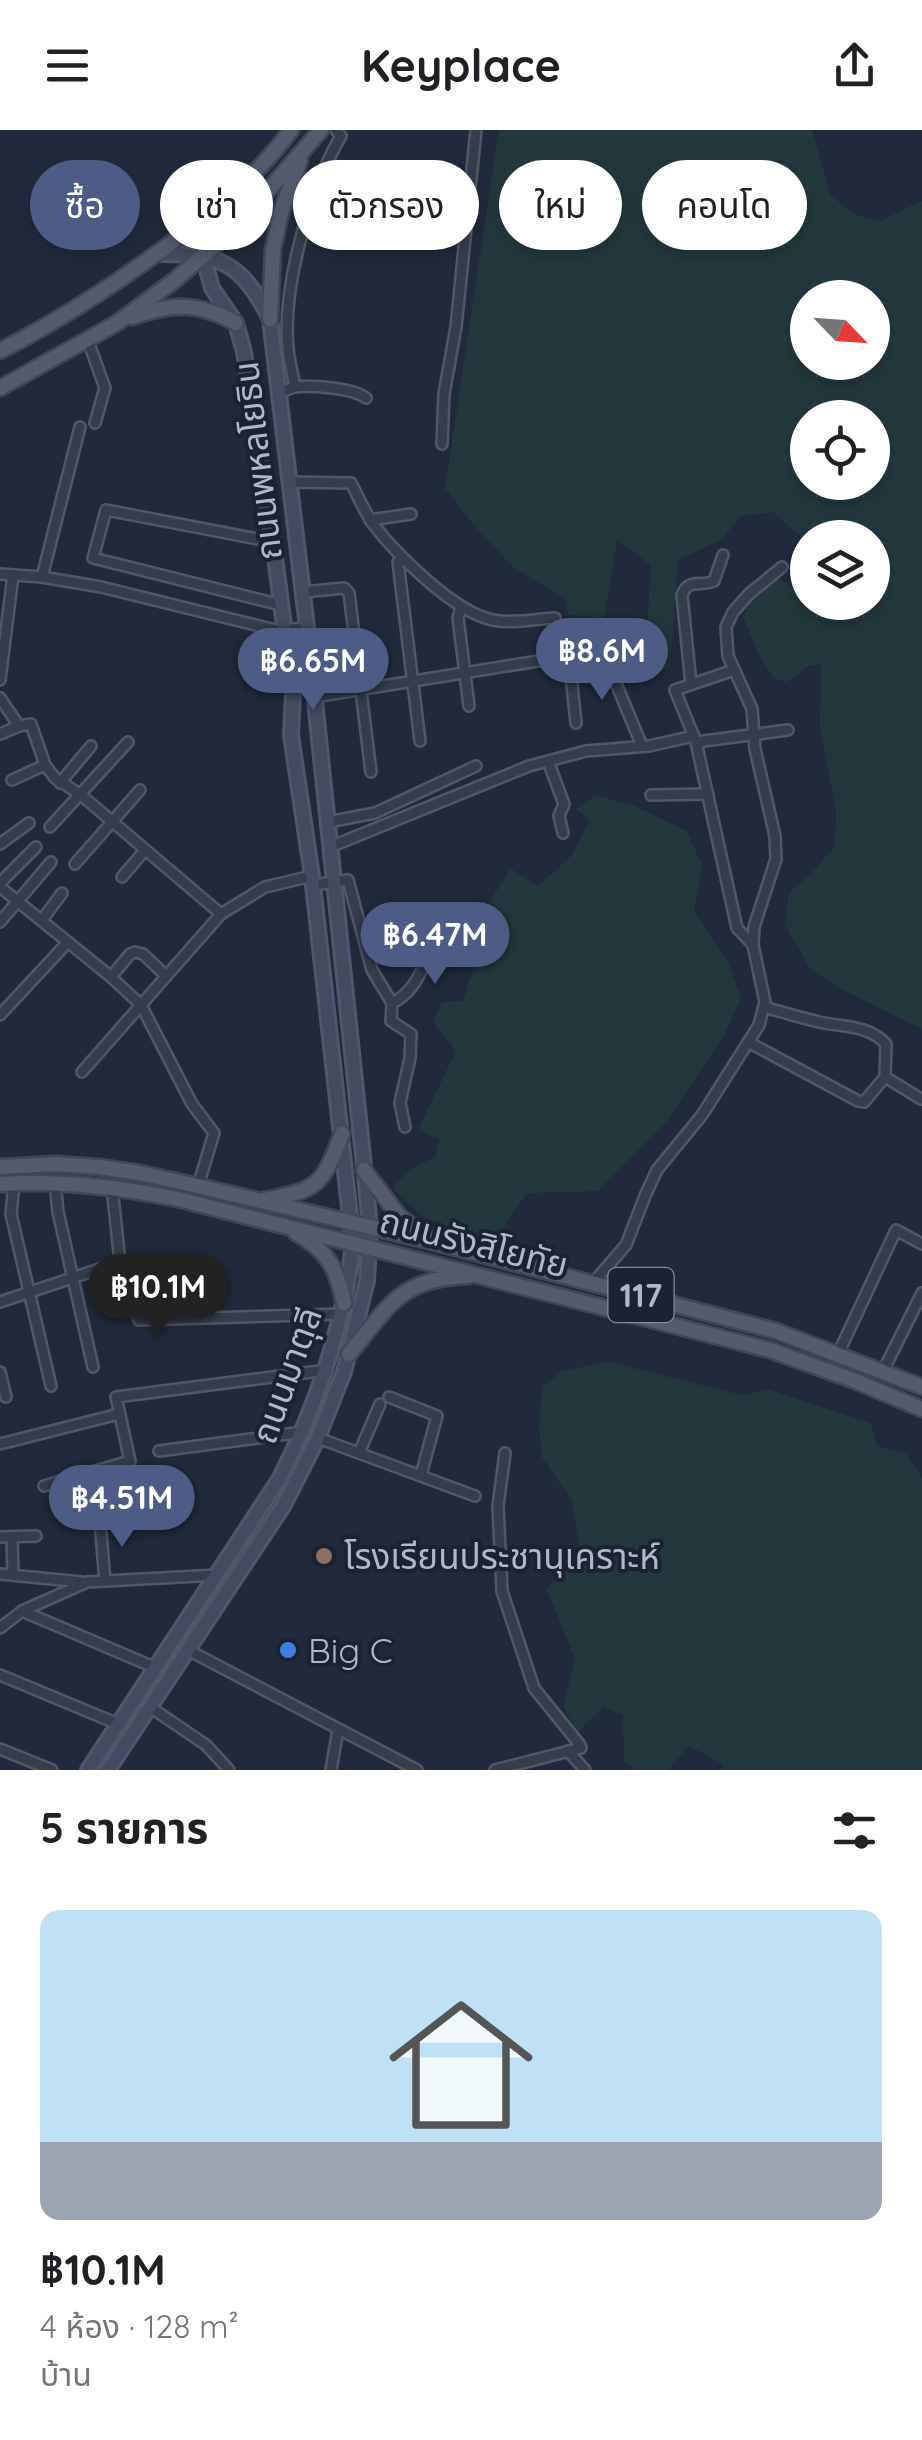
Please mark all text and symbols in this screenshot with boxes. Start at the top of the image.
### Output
text: Keyplace [361,37,561,93]
icon: menu [40,38,95,93]
icon: share [827,38,882,93]
chip: ซื้อ [30,160,140,250]
chip: เช่า [160,160,273,250]
chip: ตัวกรอง [293,160,479,250]
chip: ใหม่ [499,160,622,250]
chip: คอนโด [642,160,807,250]
north arrow [790,280,890,380]
map controls [790,280,890,620]
street label: ถนนพหลโยธิน [223,359,291,563]
button: locate [790,400,890,500]
button: layers [790,520,890,620]
pin: ฿8.6M [532,618,672,703]
pin: ฿6.65M [232,628,394,713]
text: ฿8.6M [558,630,646,670]
text: ฿6.65M [260,640,366,680]
pin: ฿6.47M [354,902,516,987]
text: ฿6.47M [383,914,487,954]
street label: ถนนรังสิโยทัย [375,1197,573,1287]
pin: ฿10.1M [77,1254,239,1339]
text: ฿10.1M [110,1266,206,1306]
road number: 117 [608,1268,674,1322]
street label: ถนนมาตุลี [241,1301,331,1449]
pin: ฿4.51M [41,1465,203,1550]
text: ฿4.51M [71,1477,173,1517]
place label: โรงเรียนประชานุเคราะห์ [344,1534,661,1578]
marker: โรงเรียนประชานุเคราะห์ [313,1545,335,1567]
place label: Big C [308,1628,393,1672]
marker: Big C [277,1639,299,1661]
text: 5 รายการ [40,1801,208,1854]
icon: filters [827,1803,882,1858]
icon: home [371,1975,551,2155]
text: ฿10.1M [40,2243,166,2296]
text: 4 ห้อง · 128 m² [40,2306,239,2346]
text: บ้าน [40,2354,92,2394]

